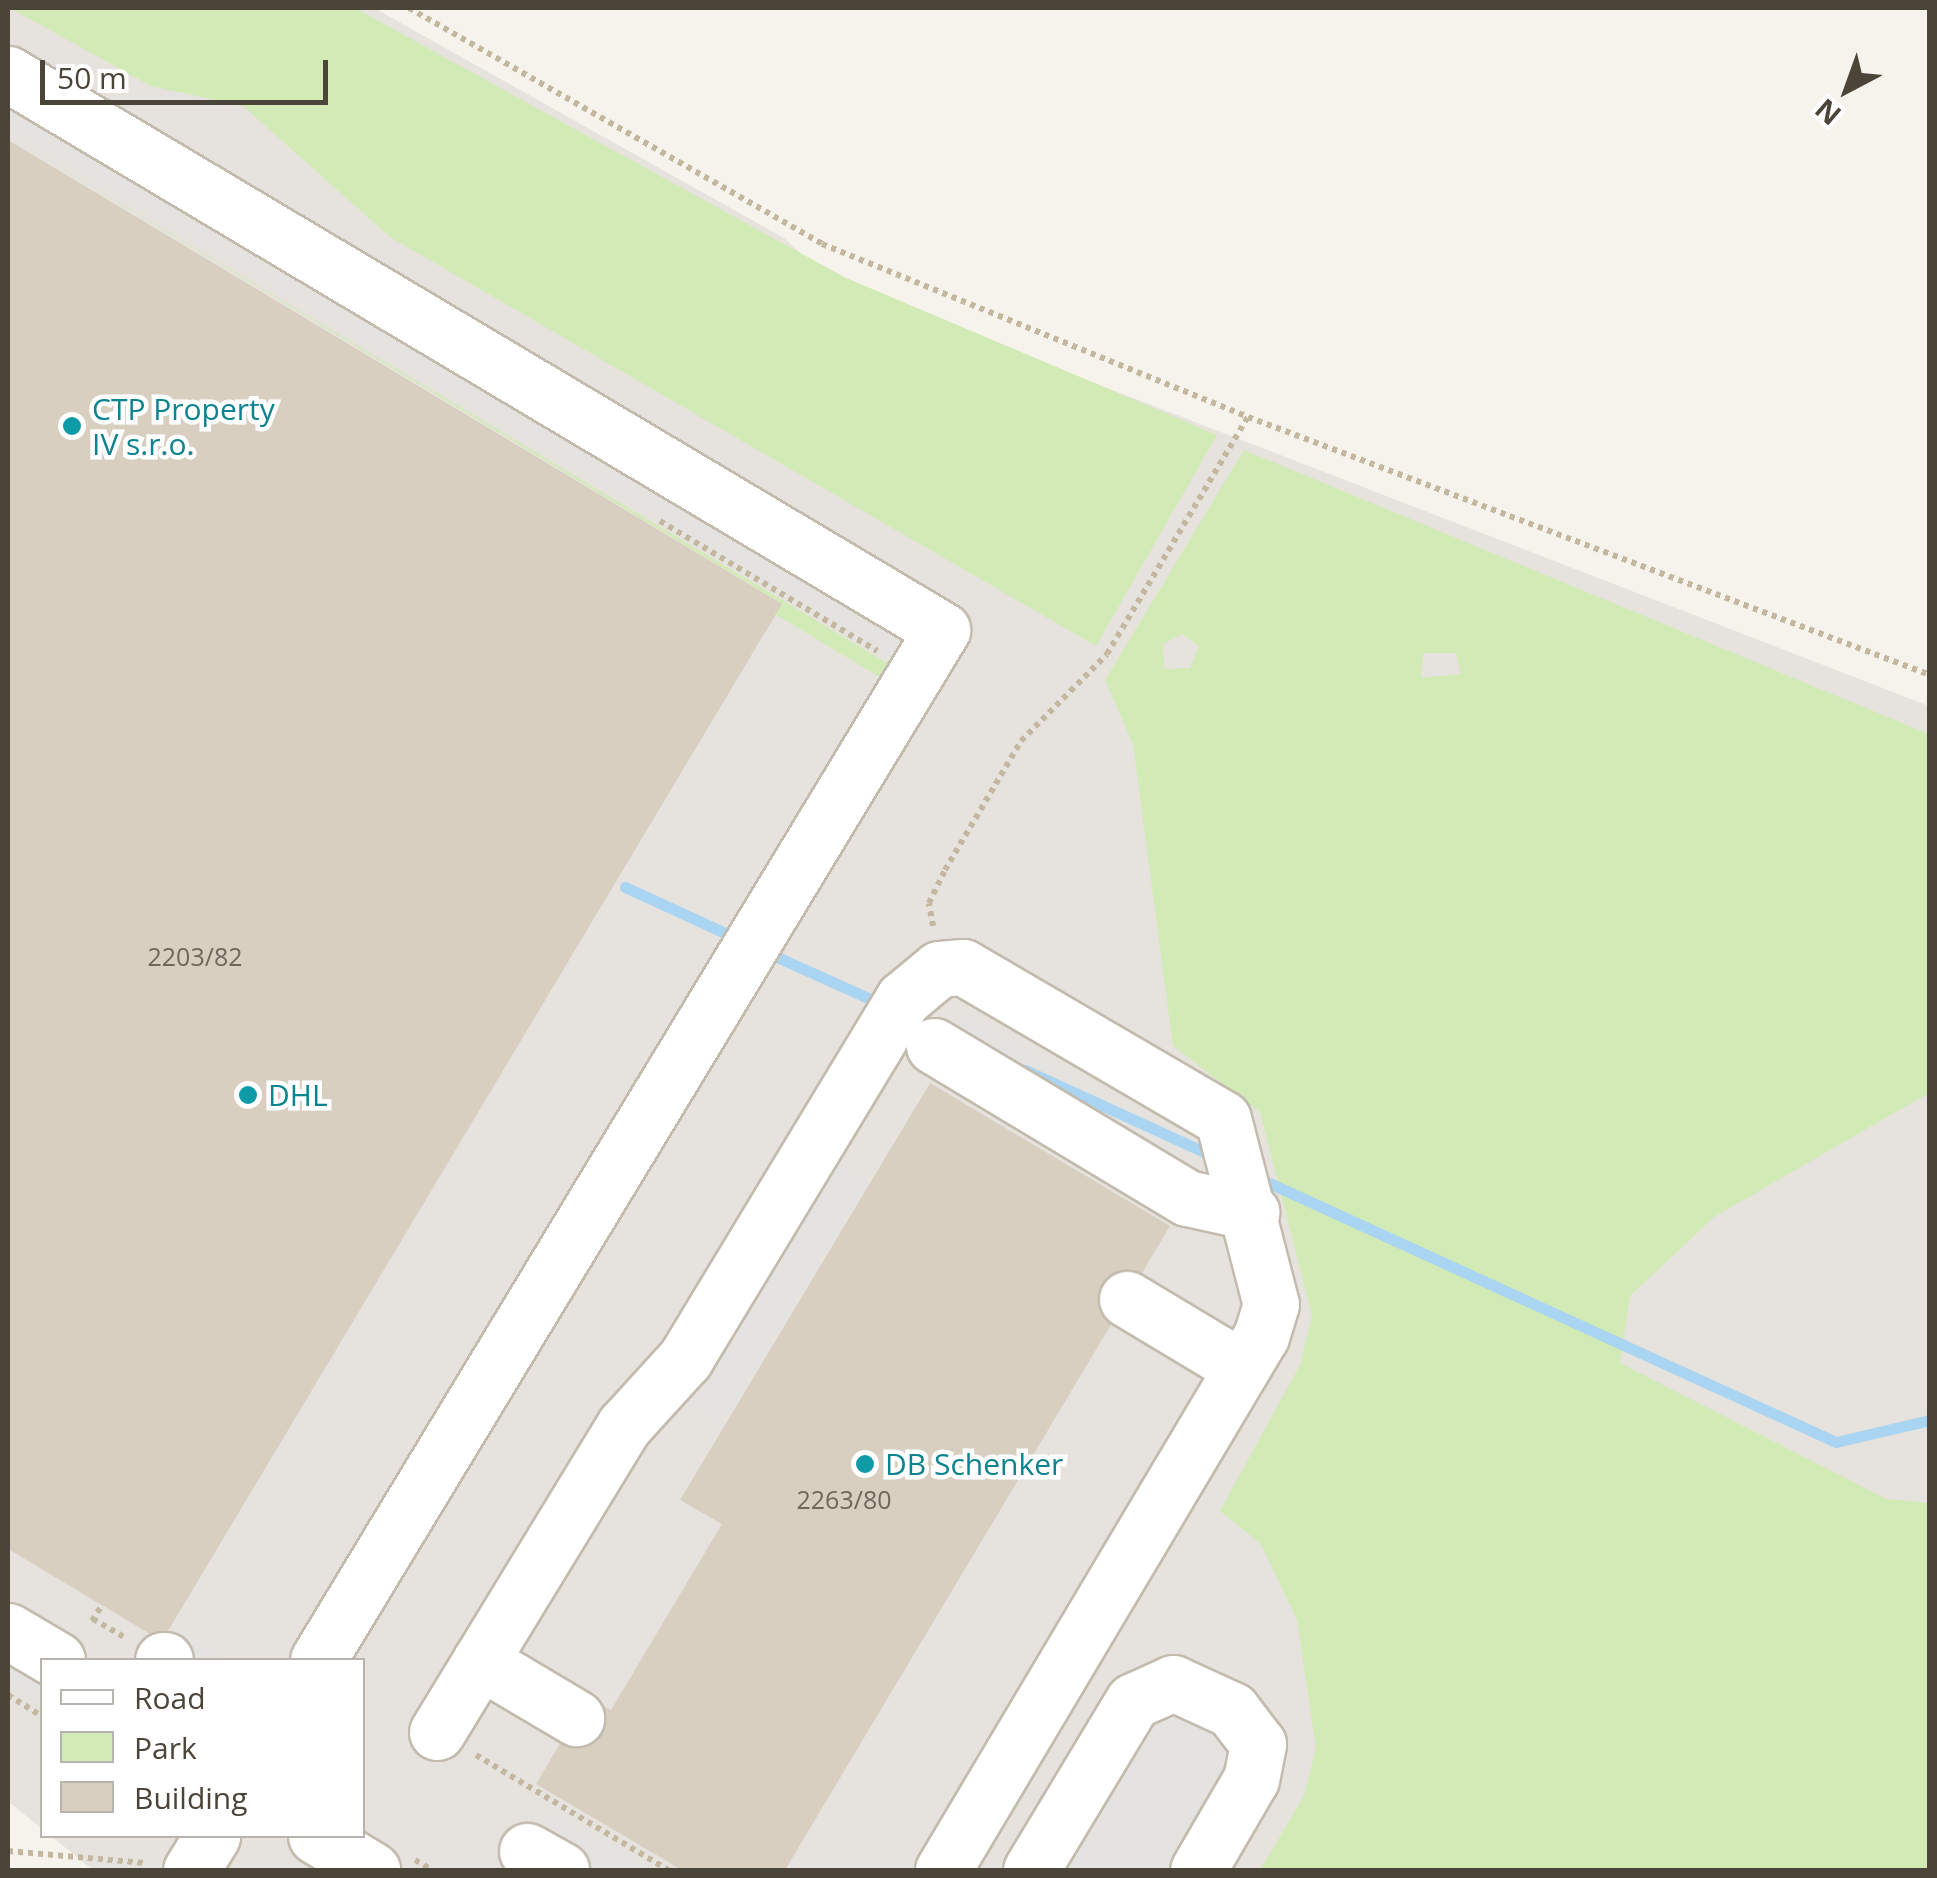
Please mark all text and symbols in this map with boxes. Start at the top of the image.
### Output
scale bar [45,40,332,102]
north arrow [1797,40,1897,140]
text: 50 m [57,57,127,98]
text: N [1806,91,1848,134]
place label: CTP Property IV s.r.o. [92,391,275,462]
marker: CTP Property IV s.r.o. [61,415,83,437]
house number: 2203/82 [148,941,242,971]
place label: DHL [268,1077,328,1113]
marker: DHL [237,1084,259,1106]
place label: DB Schenker [885,1446,1063,1482]
marker: DB Schenker [854,1453,876,1475]
house number: 2263/80 [797,1484,891,1514]
legend [40,1658,365,1838]
text: Road [134,1677,206,1718]
text: Park [134,1727,197,1768]
text: Building [134,1777,248,1818]

